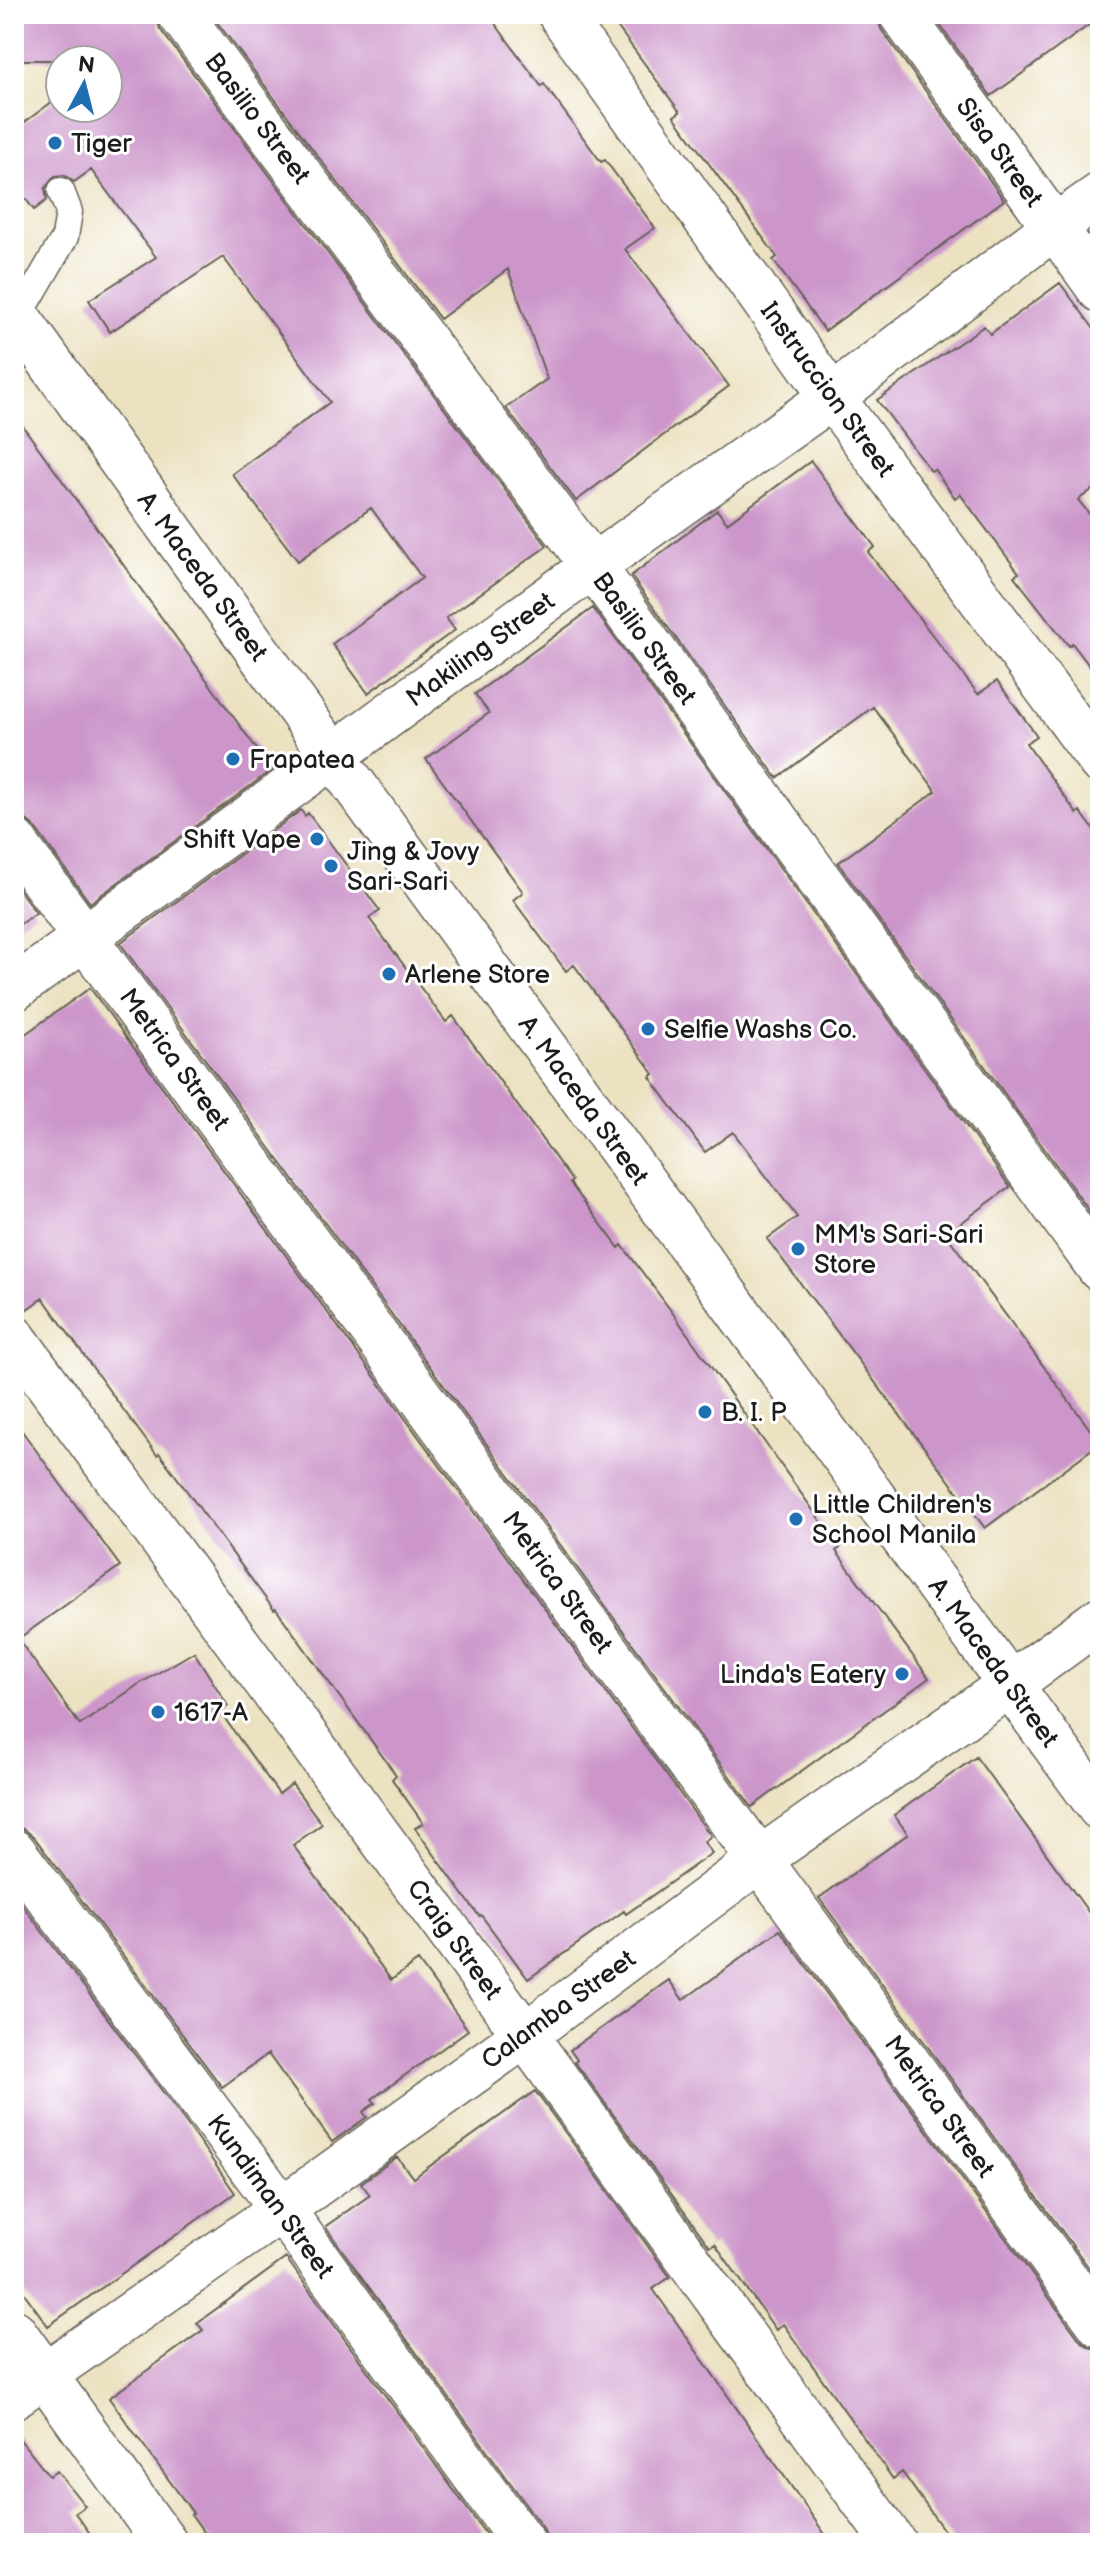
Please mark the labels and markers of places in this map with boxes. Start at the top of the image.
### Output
place label: Tiger [71,129,132,160]
marker: Tiger [46,134,64,152]
place label: Frapatea [249,745,355,776]
marker: Frapatea [224,750,242,768]
place label: Shift Vape [183,825,301,856]
marker: Shift Vape [308,830,326,848]
place label: Jing & Jovy Sari-Sari [347,837,479,898]
marker: Jing & Jovy Sari-Sari [322,857,340,875]
place label: Arlene Store [405,960,550,991]
marker: Arlene Store [380,965,398,983]
place label: Selfie Washs Co. [664,1015,856,1046]
marker: Selfie Washs Co. [639,1020,657,1038]
place label: MM's Sari-Sari Store [814,1220,984,1281]
marker: MM's Sari-Sari Store [789,1240,807,1258]
place label: B. I. P [721,1398,787,1429]
marker: B. I. P [696,1403,714,1421]
place label: Little Children's School Manila [812,1490,992,1551]
marker: Little Children's School Manila [787,1510,805,1528]
place label: Linda's Eatery [720,1660,886,1691]
marker: Linda's Eatery [893,1665,911,1683]
place label: 1617-A [174,1698,248,1729]
marker: 1617-A [149,1703,167,1721]

